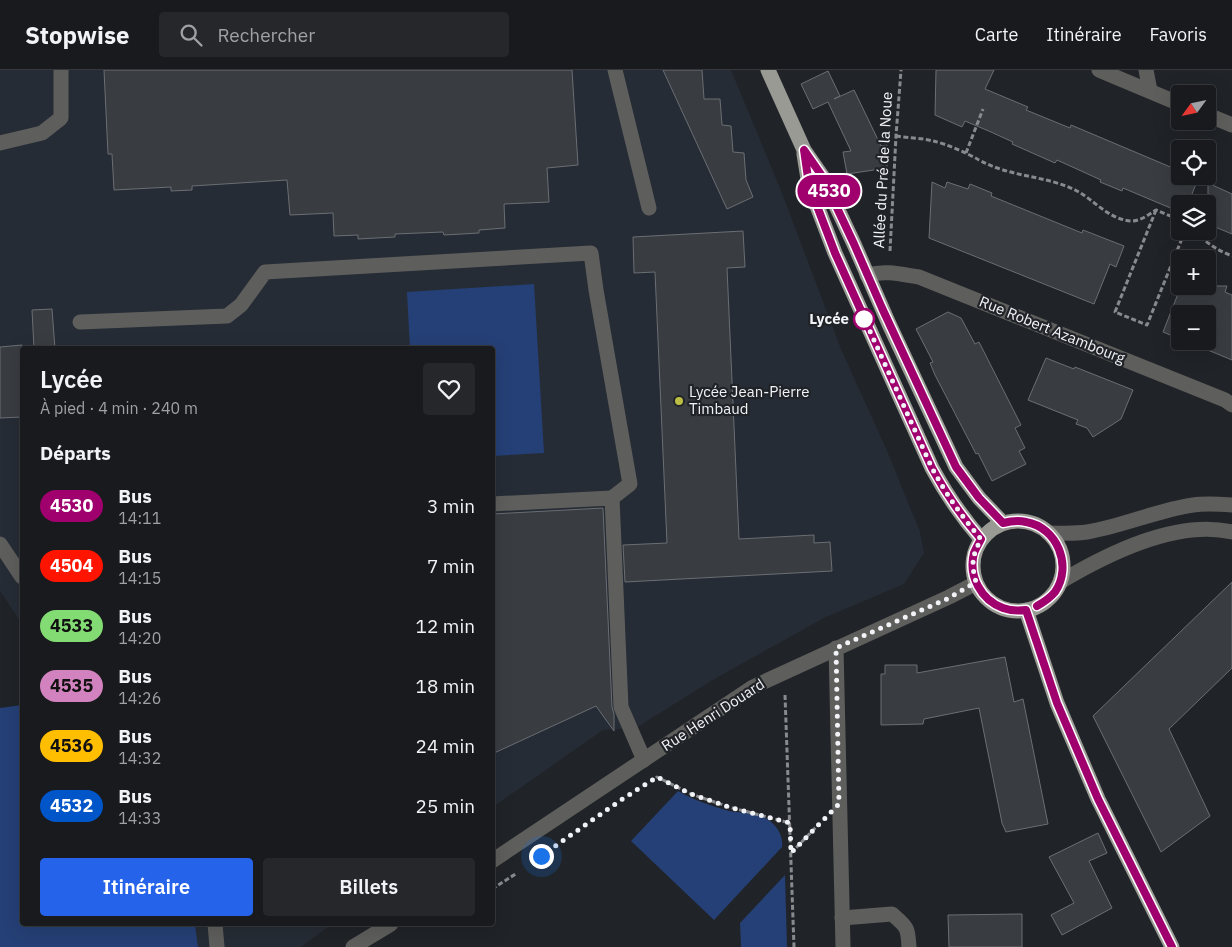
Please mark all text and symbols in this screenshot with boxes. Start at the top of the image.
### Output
search box [159,12,509,57]
text: Stopwise [25,19,129,51]
icon: search [177,21,205,49]
text: Rechercher [217,23,315,47]
text: Carte [975,23,1018,46]
text: Itinéraire [1046,23,1122,46]
text: Favoris [1150,23,1207,46]
north arrow [1171,85,1216,130]
map controls [1171,85,1216,350]
street label: Allée du Pré de la Noue [869,91,896,249]
button: locate [1171,140,1216,185]
line badge: 4530 [794,175,864,207]
text: 4530 [807,179,851,202]
button: layers [1171,195,1216,240]
button: + [1171,250,1216,295]
street label: Rue Robert Azambourg [977,292,1128,367]
button: − [1171,305,1216,350]
marker: Lycée [853,308,875,330]
place label: Lycée [809,309,849,328]
text: Lycée [40,363,103,395]
button: heart [423,363,475,415]
place label: Lycée Jean-Pierre Timbaud [689,382,809,418]
marker: Lycée Jean-Pierre Timbaud [673,395,685,407]
text: À pied · 4 min · 240 m [40,398,198,418]
text: Départs [40,441,111,465]
text: Bus [118,484,152,508]
text: 4530 [50,494,93,517]
text: 3 min [427,494,475,518]
text: 14:11 [118,508,161,528]
text: Bus [118,544,152,568]
text: 4504 [50,554,93,577]
text: 7 min [427,554,475,578]
text: 14:15 [118,568,161,588]
text: Bus [118,604,152,628]
text: 4533 [50,614,93,637]
text: 12 min [416,614,475,638]
text: 14:20 [118,628,161,648]
text: Bus [118,664,152,688]
text: 4535 [50,674,93,697]
text: 18 min [416,674,475,698]
street label: Rue Henri Douard [658,674,768,755]
text: 14:26 [118,688,161,708]
text: Bus [118,724,152,748]
text: 4536 [50,734,93,757]
text: 24 min [416,734,475,758]
text: 14:32 [118,748,161,768]
text: Bus [118,784,152,808]
text: 4532 [50,794,93,817]
text: 25 min [416,794,475,818]
text: 14:33 [118,808,161,828]
your location [529,844,554,869]
button: Itinéraire [40,858,253,916]
button: Billets [263,858,475,916]

